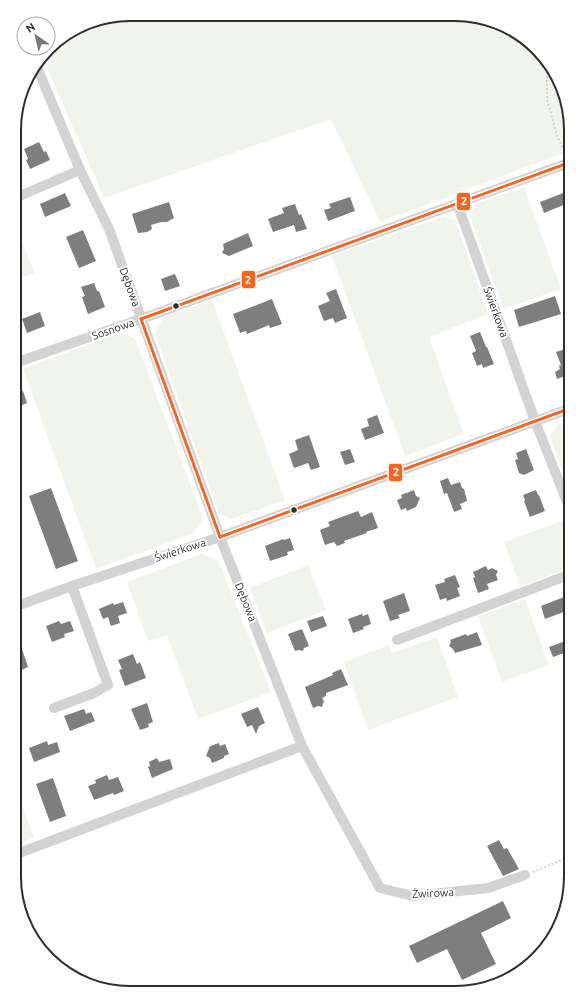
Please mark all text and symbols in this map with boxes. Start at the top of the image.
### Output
north arrow [16,16,56,56]
text: N [24,20,37,35]
line badge: 2 [456,192,471,211]
text: 2 [461,195,467,207]
street label: Dębowa [117,266,143,308]
line badge: 2 [241,270,256,289]
text: 2 [245,274,251,286]
street label: Świerkowa [481,285,512,339]
unlabelled marker [171,301,181,311]
street label: Sosnowa [90,316,136,342]
line badge: 2 [388,463,403,482]
text: 2 [393,466,399,478]
unlabelled marker [289,505,299,515]
street label: Świerkowa [153,535,207,564]
street label: Dębowa [233,581,259,623]
street label: Żwirowa [412,886,454,900]

